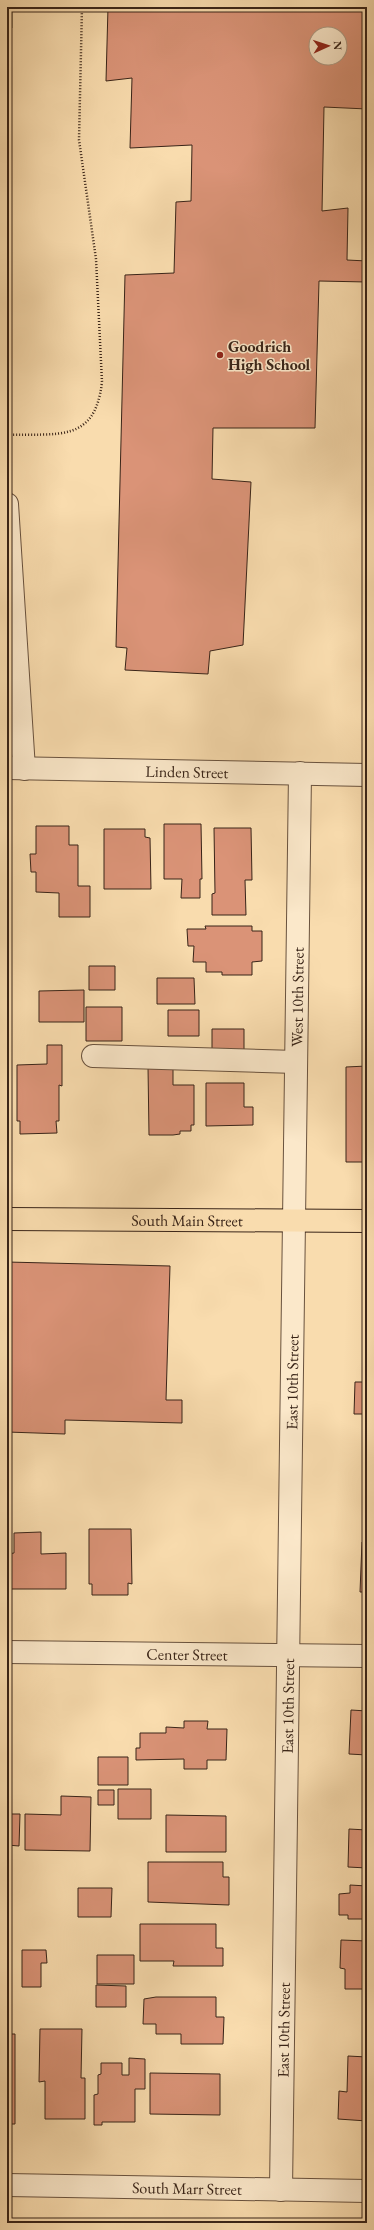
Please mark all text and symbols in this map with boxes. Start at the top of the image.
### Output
north arrow [308,26,348,66]
text: N [331,41,345,50]
place label: Goodrich High School [228,336,311,375]
marker: Goodrich High School [215,350,225,360]
street label: Linden Street [145,761,229,783]
street label: West 10th Street [286,947,309,1047]
street label: South Main Street [131,1210,243,1231]
street label: East 10th Street [281,1334,303,1430]
street label: Center Street [146,1644,228,1665]
street label: East 10th Street [277,1658,299,1754]
street label: East 10th Street [273,1982,295,2078]
street label: South Marr Street [132,2177,242,2200]

